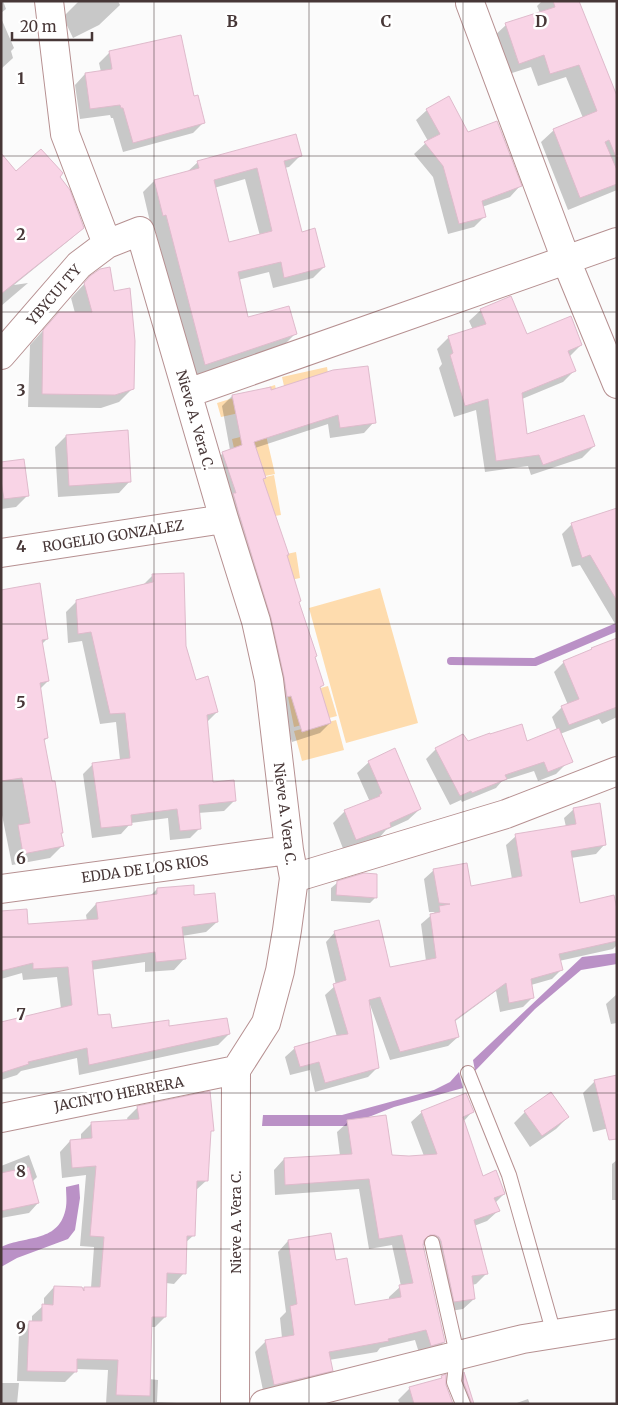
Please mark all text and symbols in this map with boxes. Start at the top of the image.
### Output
scale bar [12,10,92,42]
text: B [226,11,238,31]
text: C [381,11,391,31]
text: D [535,11,547,31]
text: 20 m [20,17,57,36]
text: 1 [17,68,25,88]
text: 2 [16,224,26,244]
street label: YBYCUI TY [22,260,86,330]
street label: Nieve A. Vera C. [172,368,218,472]
text: 3 [16,380,26,400]
street label: ROGELIO GONZALEZ [41,516,185,556]
text: 4 [16,536,26,556]
text: 5 [16,692,26,712]
street label: Nieve A. Vera C. [270,762,300,866]
text: 6 [16,848,26,868]
street label: EDDA DE LOS RIOS [80,851,210,887]
text: 7 [16,1004,26,1024]
street label: JACINTO HERRERA [52,1073,186,1116]
text: 8 [16,1161,26,1181]
street label: Nieve A. Vera C. [227,1170,245,1274]
text: 9 [16,1317,26,1337]

